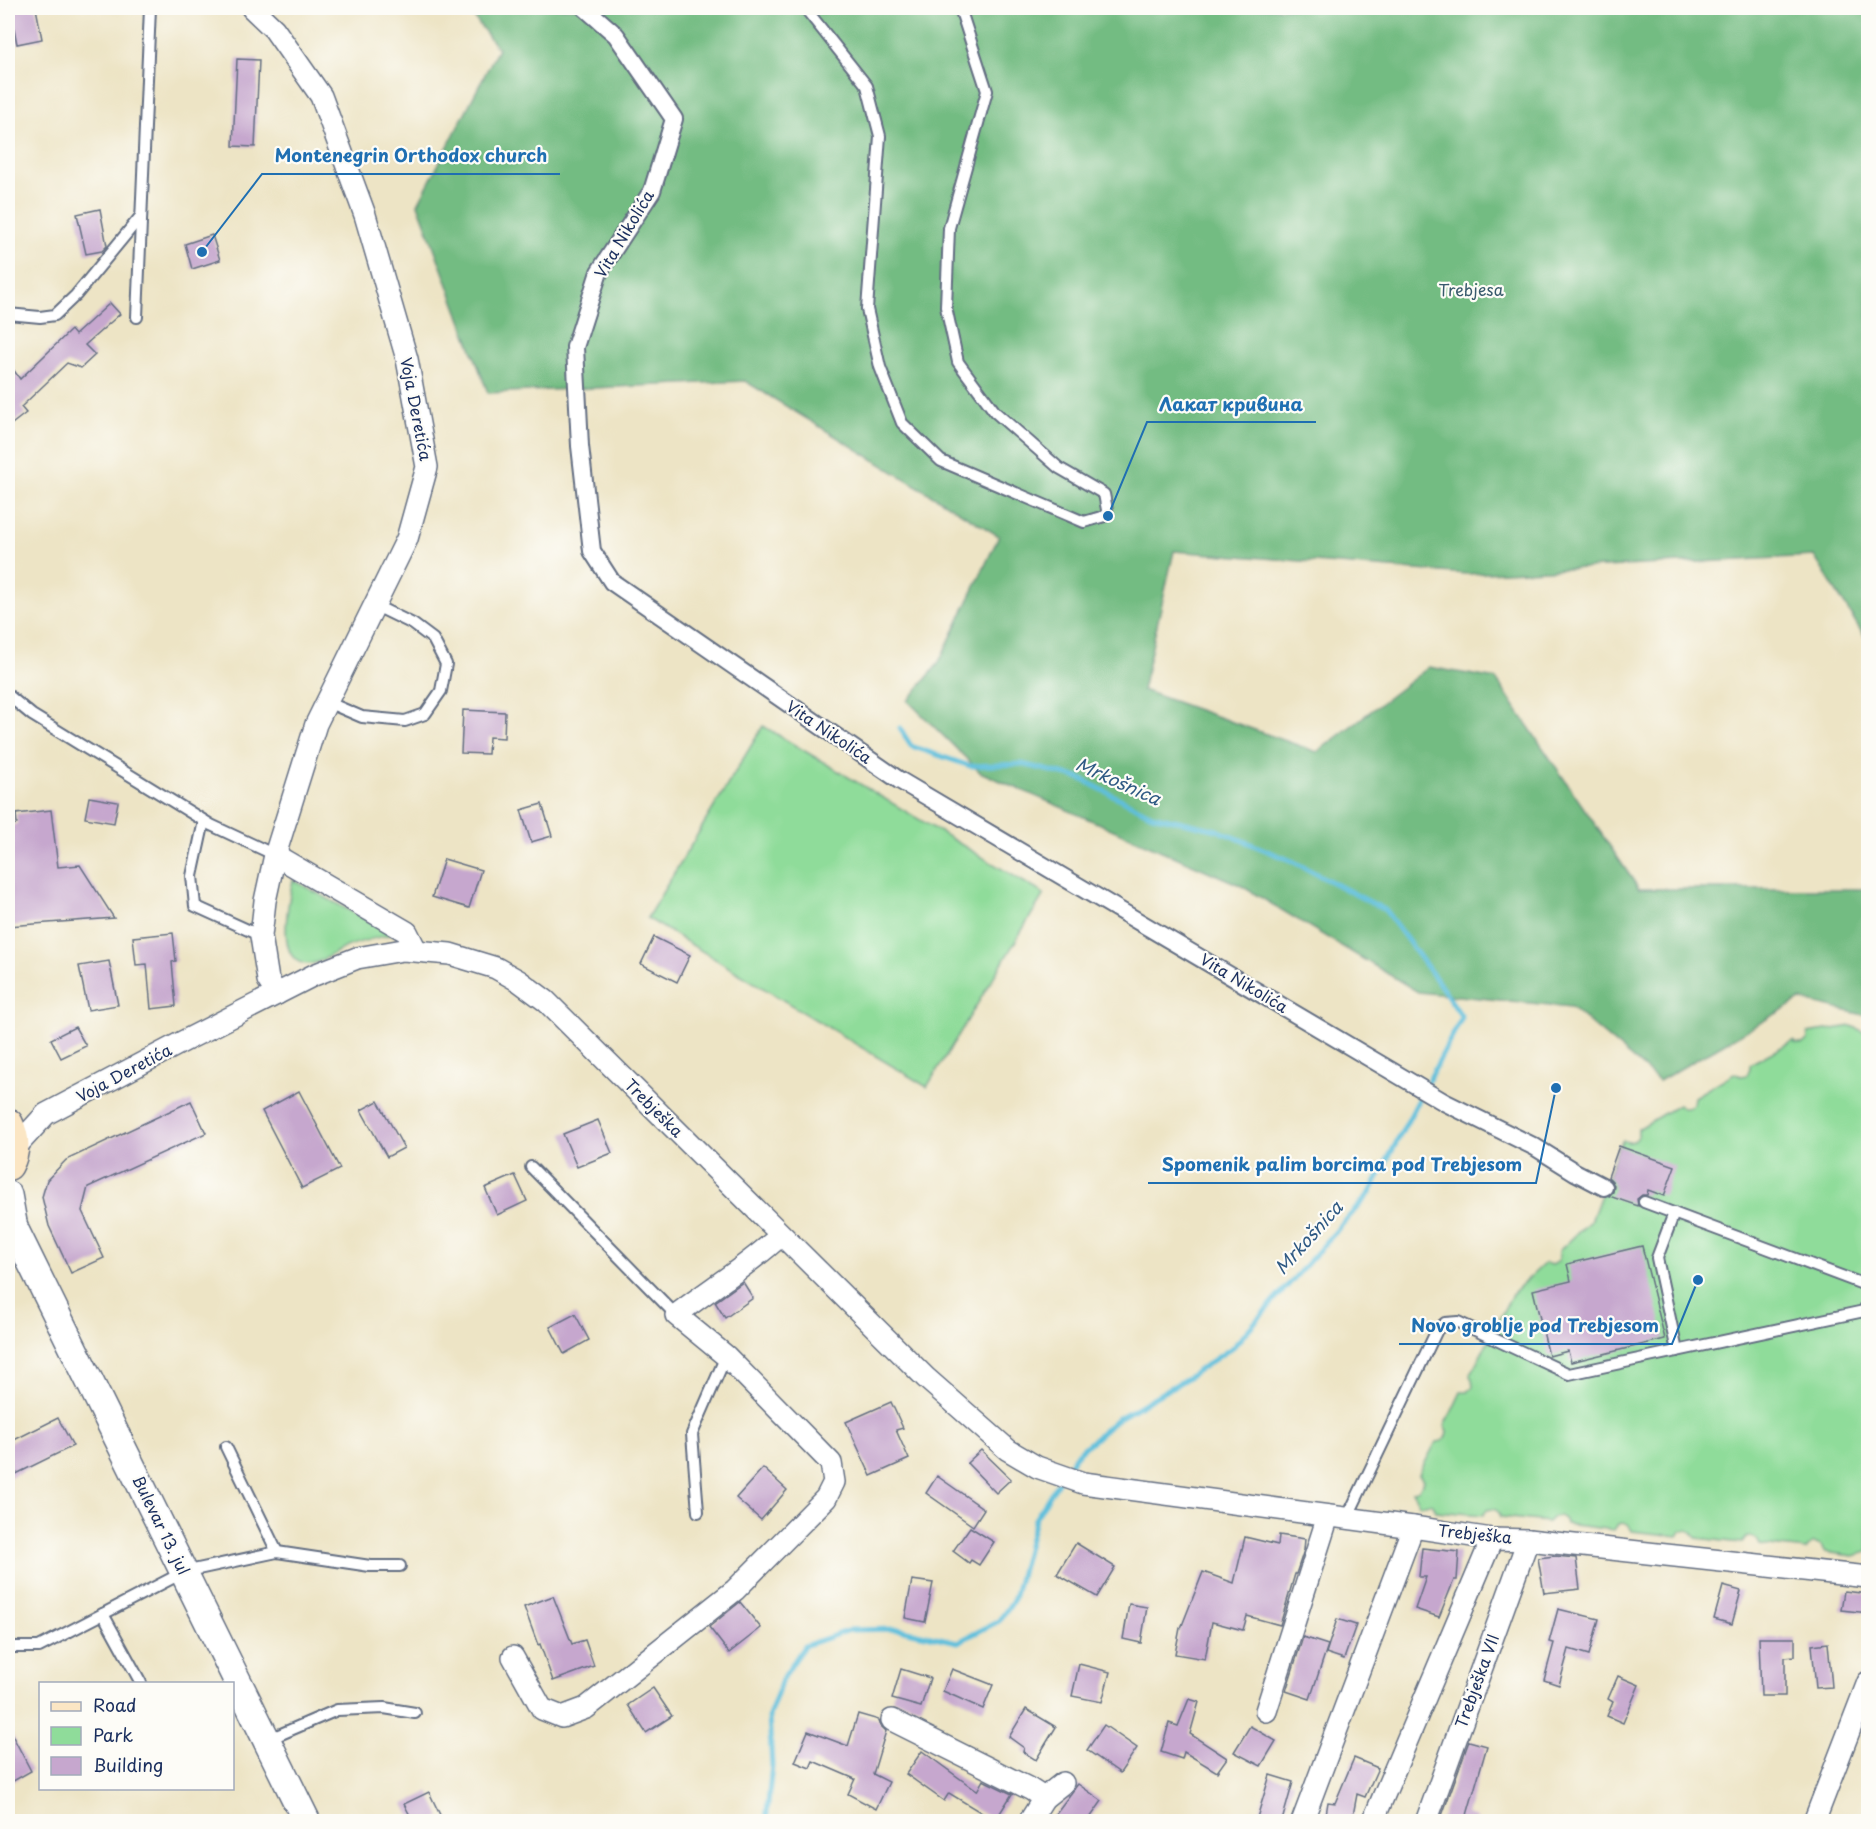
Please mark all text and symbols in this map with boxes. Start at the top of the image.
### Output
callout: Montenegrin Orthodox church [262,138,560,174]
text: Montenegrin Orthodox church [275,141,547,168]
street label: Vita Nikolića [587,185,659,282]
park label: Trebjesa [1438,277,1504,301]
street label: Voja Deretića [395,355,439,463]
callout: Лакат кривина [1147,386,1316,422]
text: Лакат кривина [1159,390,1304,417]
street label: Vita Nikolića [782,694,877,769]
water label: Mrkošnica [1072,750,1166,812]
street label: Vita Nikolića [1196,946,1293,1018]
street label: Voja Deretića [72,1037,175,1107]
street label: Trebješka [620,1073,689,1142]
callout: Spomenik palim borcima pod Trebjesom [1148,1147,1536,1183]
text: Spomenik palim borcima pod Trebjesom [1162,1150,1522,1177]
water label: Mrkošnica [1268,1194,1349,1280]
callout: Novo groblje pod Trebjesom [1399,1308,1672,1344]
text: Novo groblje pod Trebjesom [1411,1311,1659,1338]
street label: Bulevar 13. jul [127,1471,196,1579]
street label: Trebješka [1437,1517,1513,1549]
street label: Trebješka VII [1448,1630,1504,1731]
legend [39,1682,234,1790]
text: Road [93,1691,137,1718]
text: Park [93,1721,133,1748]
text: Building [93,1751,163,1778]

